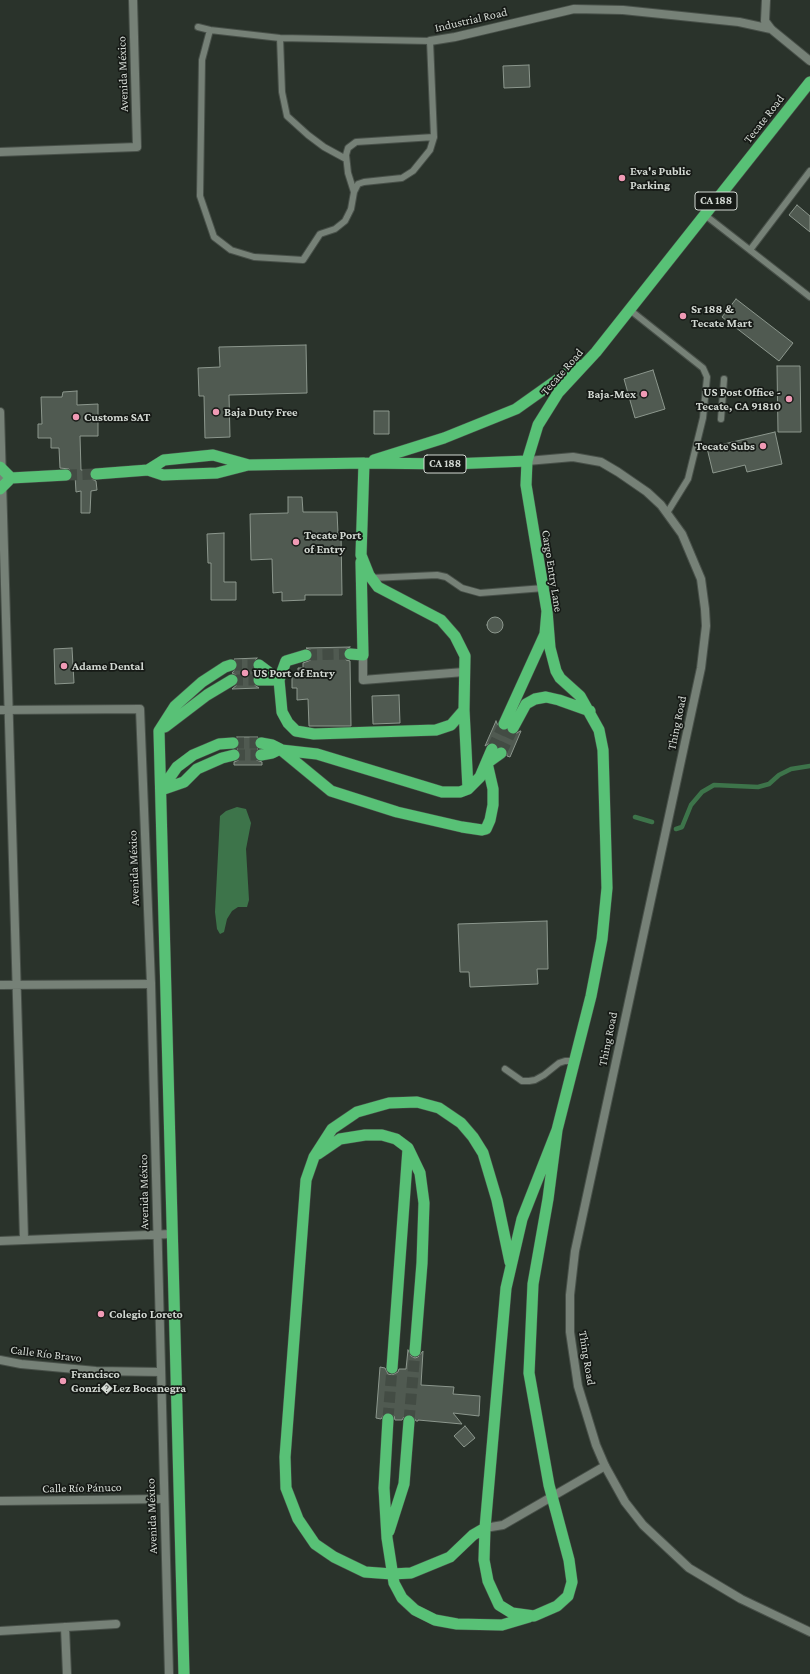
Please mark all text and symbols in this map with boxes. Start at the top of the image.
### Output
street label: Industrial Road [433,5,509,35]
street label: Avenida México [114,36,132,112]
street label: Tecate Road [741,92,787,146]
place label: Eva's Public Parking [630,164,691,192]
marker: Eva's Public Parking [617,173,627,183]
road number: CA 188 [695,192,737,210]
place label: Sr 188 & Tecate Mart [691,302,752,330]
marker: Sr 188 & Tecate Mart [678,311,688,321]
street label: Tecate Road [538,346,586,398]
place label: US Post Office - Tecate, CA 91810 [696,385,781,413]
place label: Baja-Mex [587,387,636,401]
marker: Baja-Mex [639,389,649,399]
marker: US Post Office - Tecate, CA 91810 [784,394,794,404]
place label: Baja Duty Free [224,405,298,419]
marker: Baja Duty Free [211,407,221,417]
place label: Customs SAT [84,410,151,424]
marker: Customs SAT [71,412,81,422]
place label: Tecate Subs [695,439,755,453]
marker: Tecate Subs [758,441,768,451]
road number: CA 188 [424,455,466,473]
place label: Tecate Port of Entry [304,528,361,556]
street label: Cargo Entry Lane [538,529,566,613]
marker: Tecate Port of Entry [291,537,301,547]
place label: Adame Dental [72,659,144,673]
marker: Adame Dental [59,661,69,671]
place label: US Port of Entry [253,666,335,680]
marker: US Port of Entry [240,668,250,678]
street label: Thing Road [664,695,690,751]
street label: Avenida México [125,830,143,906]
street label: Thing Road [595,1011,621,1067]
street label: Avenida México [136,1154,152,1230]
place label: Colegio Loreto [109,1307,183,1321]
marker: Colegio Loreto [96,1309,106,1319]
street label: Thing Road [576,1330,598,1386]
street label: Calle Río Bravo [9,1342,83,1366]
place label: Francisco Gonzi�Lez Bocanegra [71,1367,186,1395]
marker: Francisco Gonzi�Lez Bocanegra [58,1376,68,1386]
street label: Avenida México [143,1478,161,1554]
street label: Calle Río Pánuco [42,1480,122,1496]

